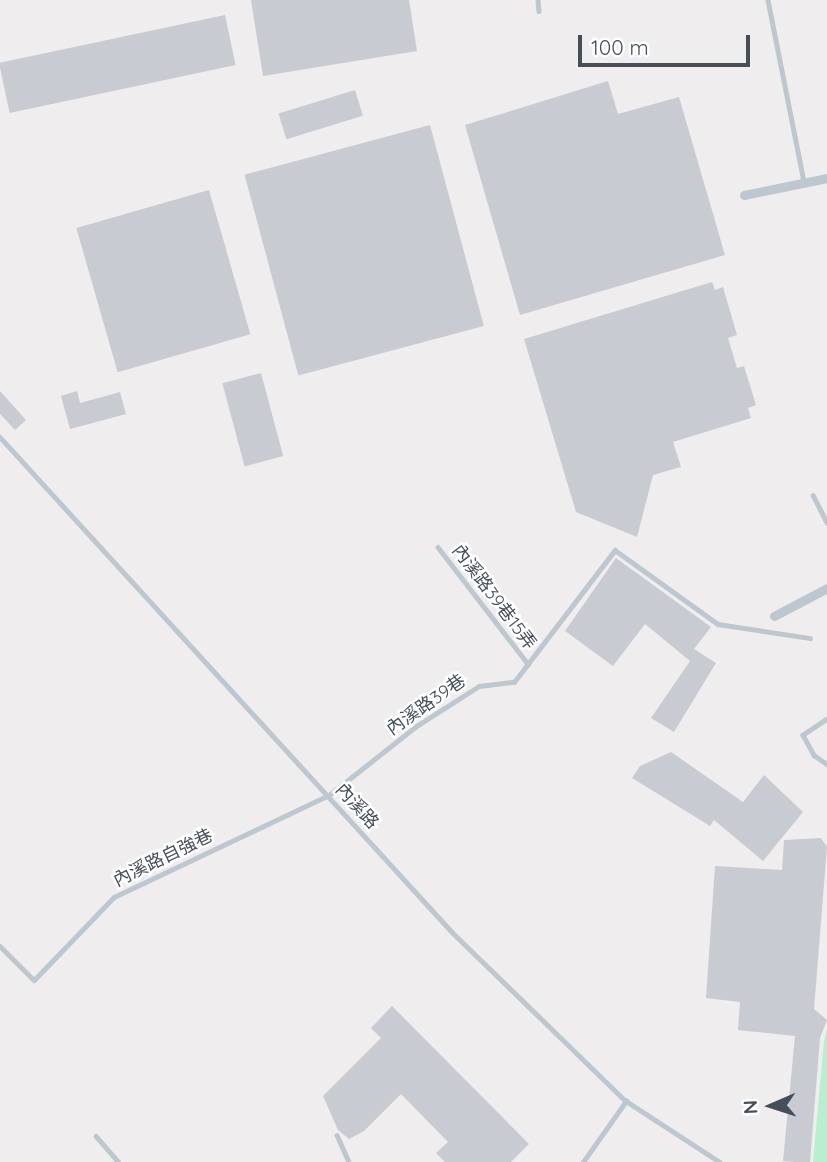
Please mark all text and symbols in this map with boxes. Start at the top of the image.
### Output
scale bar [582,21,754,65]
text: 100 m [591,34,649,60]
street label: 內溪路39巷15弄 [447,540,541,654]
street label: 內溪路39巷 [382,670,470,740]
street label: 內溪路 [331,779,383,833]
street label: 內溪路自強巷 [110,825,216,891]
north arrow [736,1071,806,1141]
text: N [738,1099,762,1115]

